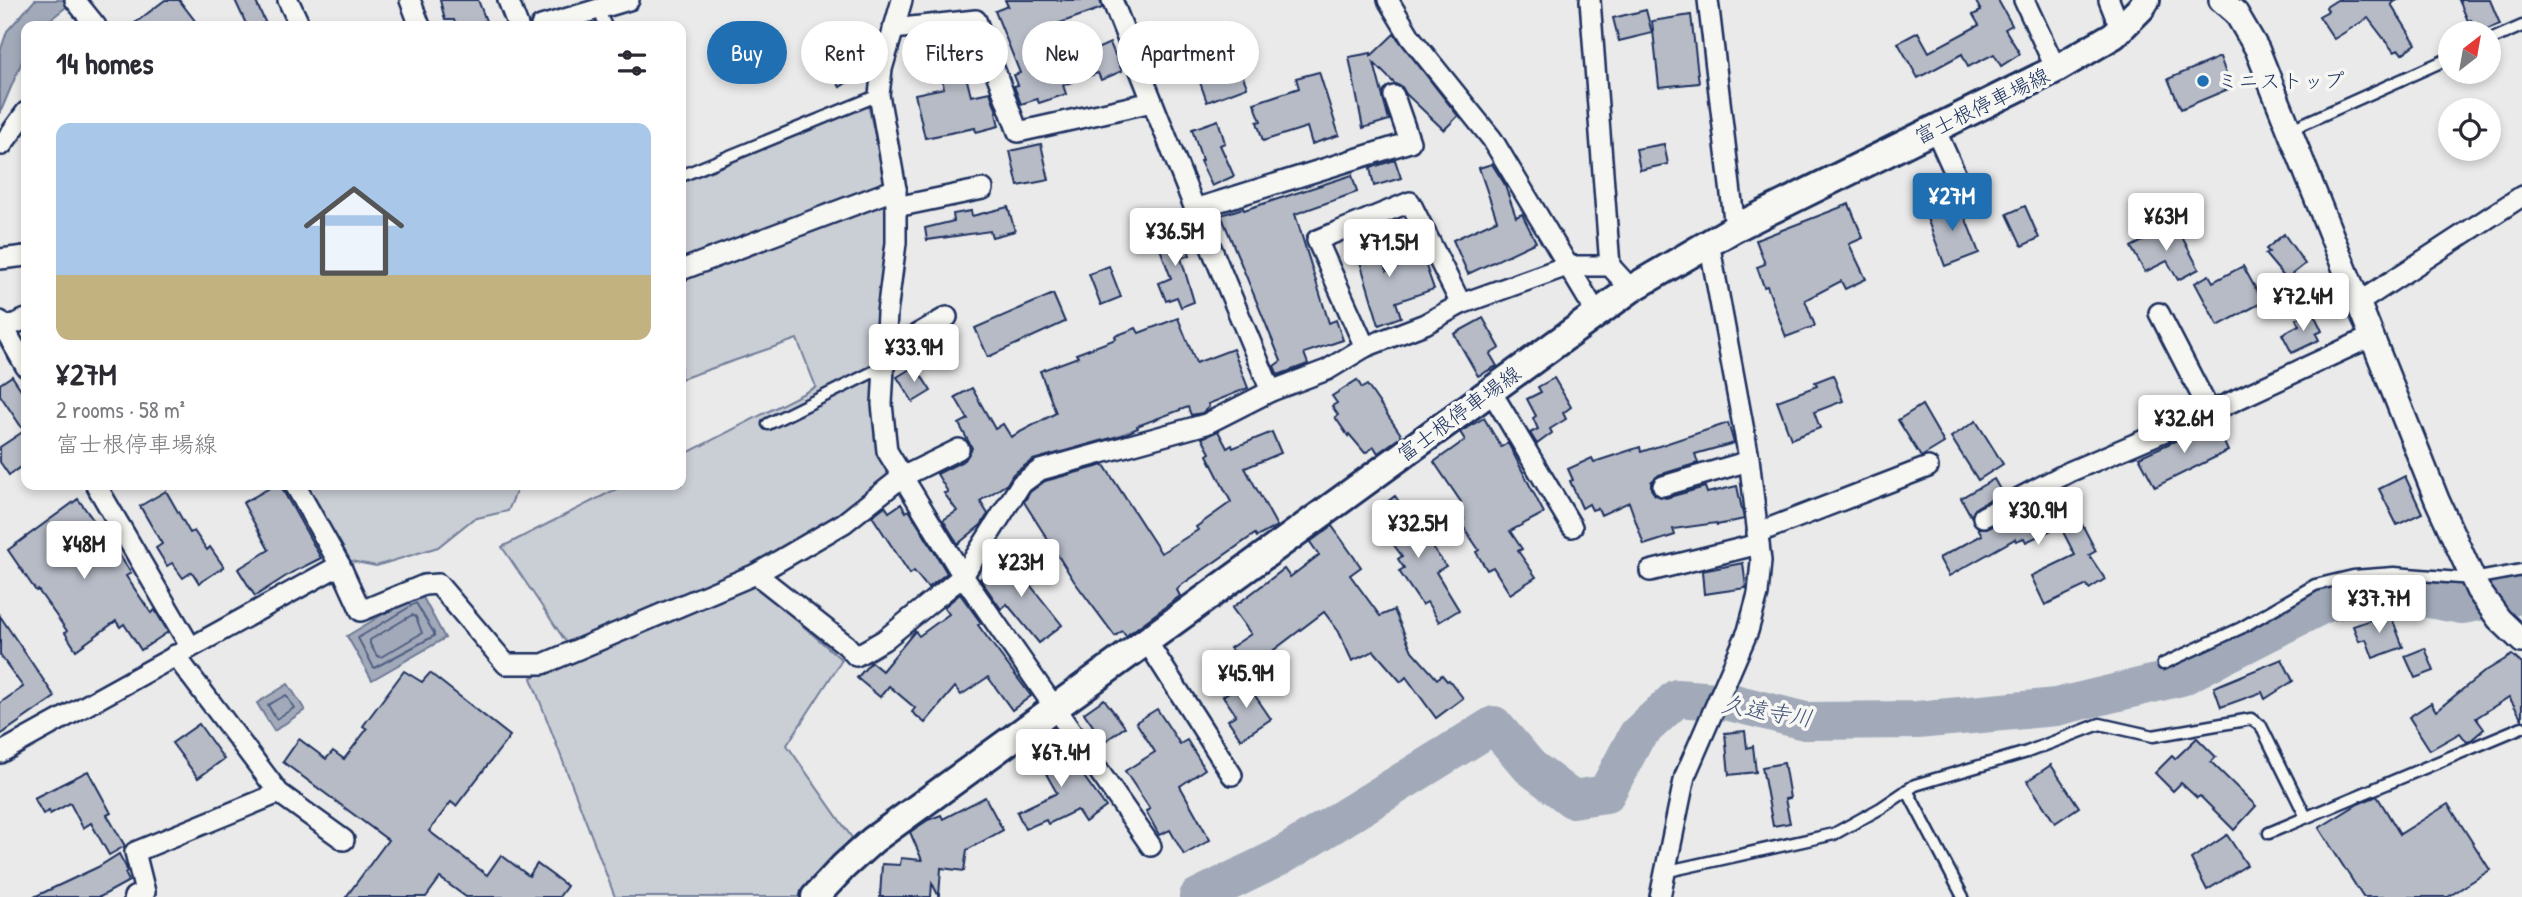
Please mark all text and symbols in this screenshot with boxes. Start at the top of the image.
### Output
chip: Buy [707,21,787,84]
chip: Rent [801,21,888,84]
chip: Filters [902,21,1008,84]
chip: New [1022,21,1103,84]
chip: Apartment [1117,21,1259,84]
north arrow [2438,21,2501,84]
map controls [2438,21,2501,161]
text: 14 homes [56,43,154,83]
icon: filters [613,44,651,82]
street label: 富士根停車場線 [1909,60,2054,151]
place label: ミニストップ [2217,66,2345,95]
marker: ミニストップ [2195,73,2211,89]
button: locate [2438,98,2501,161]
icon: home [291,168,417,294]
pin: ¥27M [1911,174,1993,233]
text: ¥27M [1929,180,1975,211]
pin: ¥63M [2125,194,2207,253]
text: ¥63M [2144,200,2188,231]
pin: ¥36.5M [1118,208,1232,268]
text: ¥36.5M [1146,215,1204,246]
pin: ¥71.5M [1332,219,1446,279]
text: ¥71.5M [1360,226,1418,257]
pin: ¥72.4M [2246,274,2360,333]
text: ¥72.4M [2273,280,2333,311]
pin: ¥33.9M [857,324,971,384]
text: ¥33.9M [885,331,943,362]
text: ¥27M [56,354,117,394]
street label: 富士根停車場線 [1391,359,1527,469]
text: 2 rooms · 58 m² [56,394,185,425]
pin: ¥32.6M [2127,396,2241,455]
text: ¥32.6M [2154,402,2214,433]
text: 富士根停車場線 [56,428,217,459]
pin: ¥30.9M [1981,488,2095,547]
text: ¥30.9M [2009,494,2067,525]
pin: ¥32.5M [1361,500,1475,560]
text: ¥32.5M [1388,507,1448,538]
pin: ¥48M [43,522,125,581]
text: ¥48M [63,528,105,559]
pin: ¥23M [980,540,1062,599]
text: ¥23M [998,546,1044,577]
pin: ¥37.7M [2322,576,2436,635]
text: ¥37.7M [2348,582,2410,613]
pin: ¥45.9M [1189,650,1303,710]
text: ¥45.9M [1218,657,1274,688]
water label: 久遠寺川 [1719,687,1815,734]
pin: ¥67.4M [1004,730,1118,789]
text: ¥67.4M [1032,736,1090,767]

